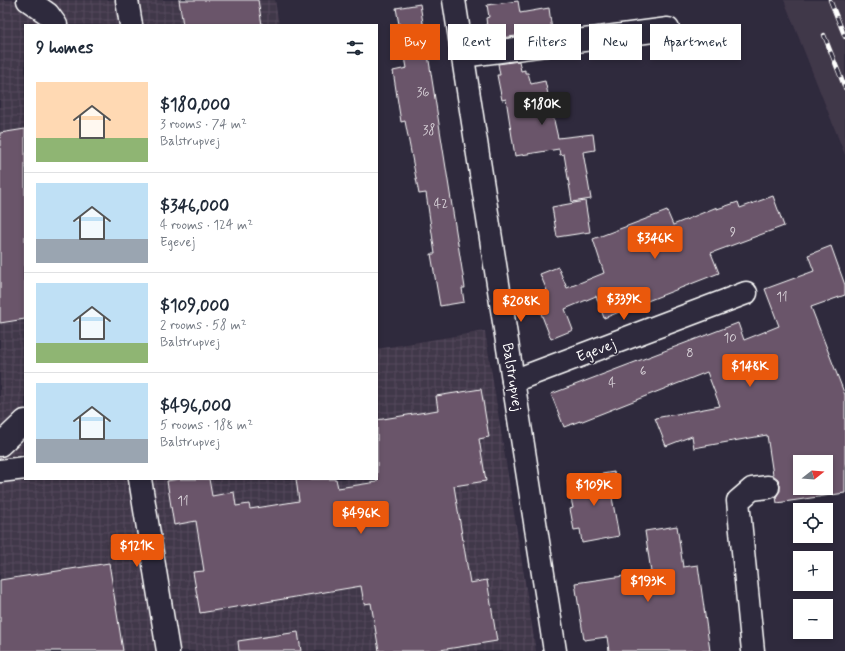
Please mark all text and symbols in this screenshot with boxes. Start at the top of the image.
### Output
chip: Buy [390,24,440,60]
chip: Rent [448,24,506,60]
chip: Filters [514,24,581,60]
chip: New [589,24,642,60]
chip: Apartment [650,24,741,60]
text: 9 homes [36,37,93,59]
icon: filters [344,37,366,59]
house number: 36 [416,84,430,101]
pin: $180K [514,92,570,126]
text: $180,000 [160,94,230,116]
text: $180K [523,96,561,113]
icon: home [68,98,116,146]
text: 3 rooms · 74 m² [160,116,247,133]
house number: 38 [422,122,436,139]
text: Balstrupvej [160,133,220,150]
text: $346,000 [160,195,229,217]
house number: 42 [434,196,448,213]
icon: home [68,199,116,247]
text: 4 rooms · 124 m² [160,217,253,234]
house number: 9 [730,224,736,241]
pin: $346K [627,226,683,260]
text: $346K [637,230,673,247]
text: Egevej [160,234,195,251]
pin: $339K [596,287,652,321]
pin: $208K [493,289,549,323]
house number: 11 [776,289,788,306]
text: $339K [606,291,642,308]
text: $208K [502,293,540,310]
text: $109,000 [160,295,229,317]
icon: home [68,299,116,347]
text: 2 rooms · 58 m² [160,317,247,334]
house number: 10 [723,330,737,347]
text: Balstrupvej [160,334,220,351]
street label: Egevej [574,334,619,368]
street label: Balstrupvej [497,342,527,413]
house number: 8 [686,345,694,362]
pin: $148K [722,354,778,388]
text: $148K [731,358,769,375]
house number: 6 [640,363,647,380]
house number: 4 [608,375,616,392]
text: $496,000 [160,395,231,417]
icon: home [68,399,116,447]
text: 5 rooms · 188 m² [160,417,253,434]
text: Balstrupvej [160,434,220,451]
north arrow [793,455,833,495]
map controls [793,455,833,639]
pin: $109K [566,473,622,507]
text: $109K [576,477,612,494]
house number: 11 [177,493,189,510]
pin: $496K [333,501,389,535]
button: locate [793,503,833,543]
text: $496K [342,505,380,522]
pin: $121K [109,534,165,568]
text: $121K [120,538,154,555]
button: + [793,551,833,591]
pin: $193K [620,569,676,603]
text: $193K [630,573,666,590]
button: − [793,599,833,639]

